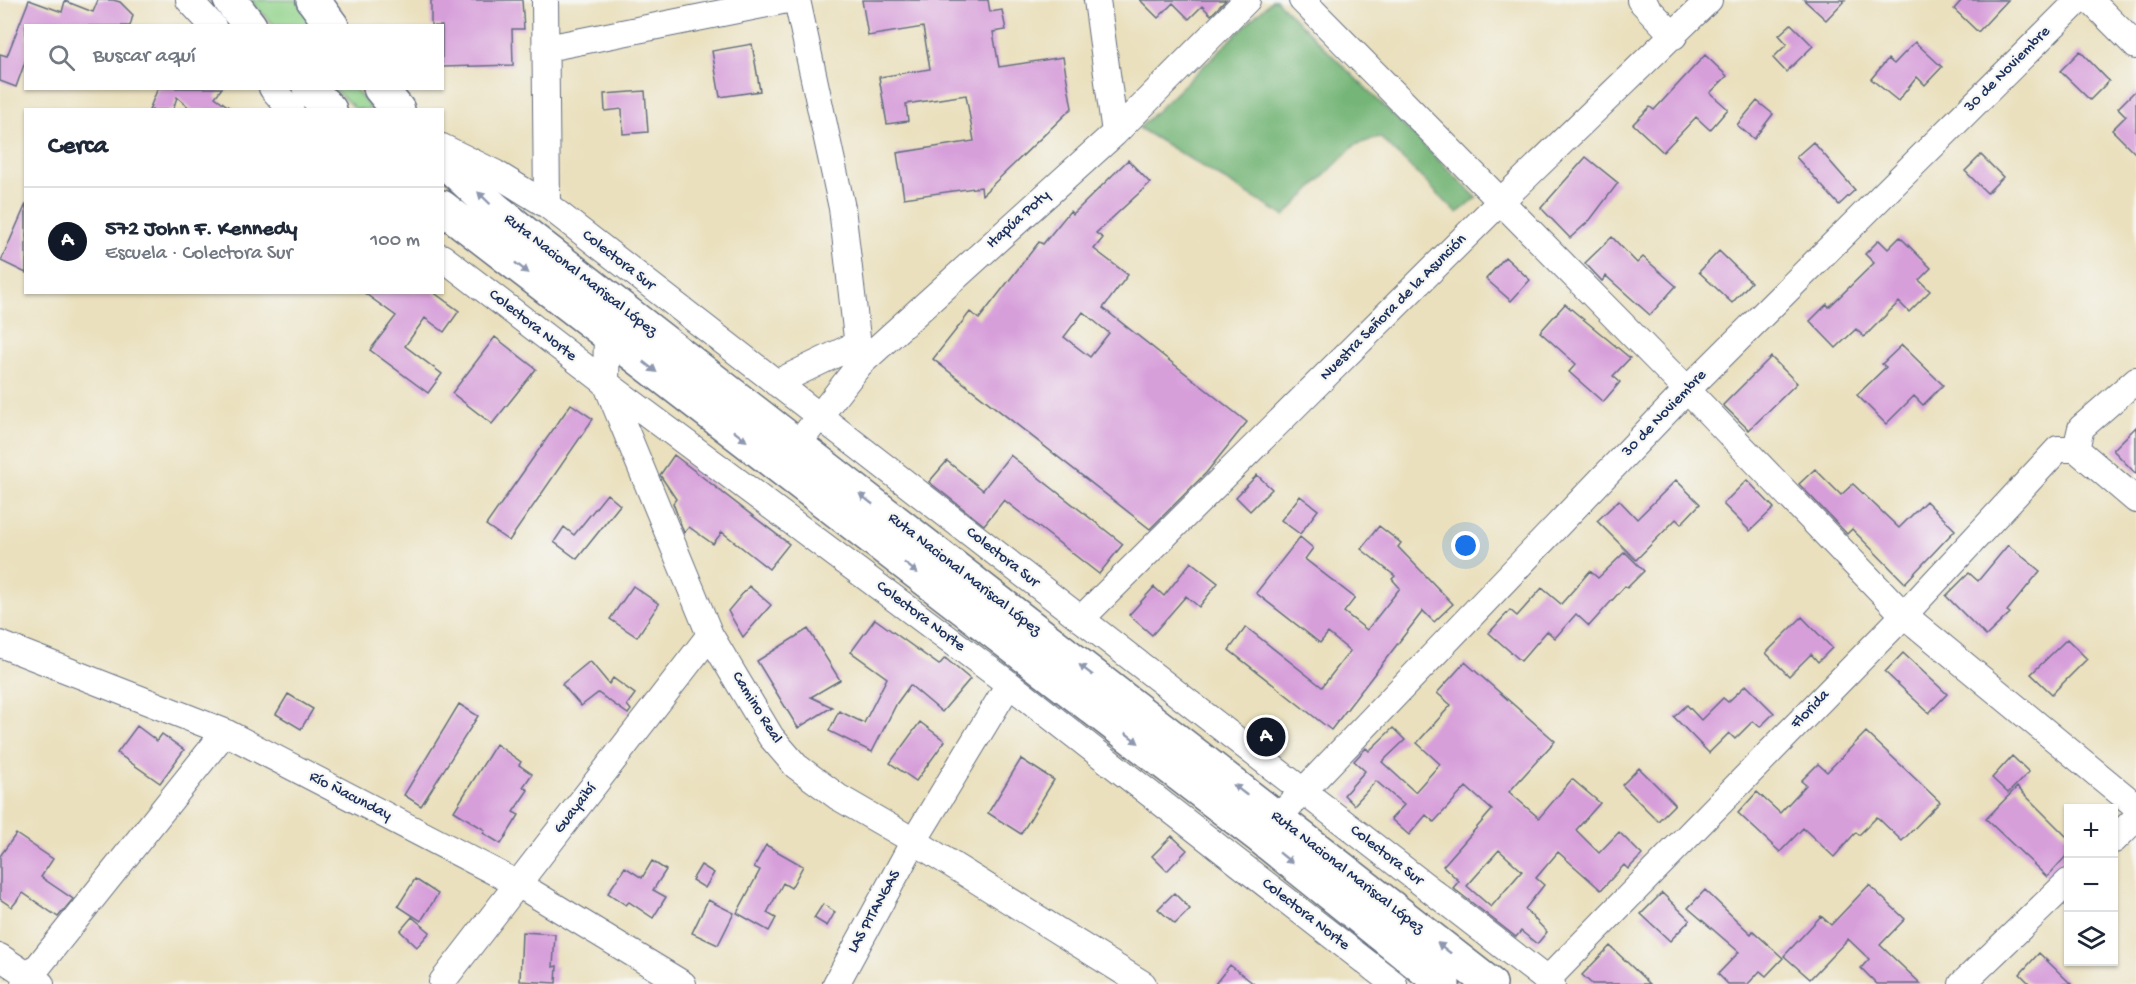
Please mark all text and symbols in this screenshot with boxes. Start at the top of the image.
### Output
street label: 30 de Noviembre [1960,23,2055,118]
search box [24,24,444,90]
icon: search [45,41,78,74]
text: Buscar aquí [93,44,196,70]
text: Cerca [48,132,108,163]
street label: Itapúa Poty [983,186,1055,253]
one-way arrow [477,192,491,206]
street label: Ruta Nacional Mariscal López [500,210,661,342]
text: 572 John F. Kennedy [105,217,297,243]
street label: Colectora Sur [577,226,660,296]
text: A [62,230,73,253]
text: 100 m [370,230,420,253]
street label: Nuestra Señora de la Asunción [1317,230,1472,385]
text: Escuela · Colectora Sur [105,243,293,266]
one-way arrow [514,262,530,274]
street label: Colectora Norte [484,286,580,367]
one-way arrow [642,361,658,373]
street label: 30 de Noviembre [1618,366,1712,462]
one-way arrow [733,430,748,442]
one-way arrow [859,493,874,505]
street label: Ruta Nacional Mariscal López [884,509,1045,641]
street label: Colectora Sur [961,523,1044,593]
your location [1451,531,1480,560]
one-way arrow [904,562,919,574]
street label: Colectora Norte [872,577,969,657]
one-way arrow [1079,665,1094,677]
street label: Camino Real [726,669,786,747]
street label: Florida [1787,686,1835,734]
pin: A [1246,714,1286,760]
one-way arrow [1125,732,1140,744]
street label: Río Ñacunday [306,767,395,826]
street label: Guayaibí [550,780,602,838]
one-way arrow [1233,784,1248,796]
map controls [2064,804,2118,966]
button: + [2064,804,2118,858]
street label: Ruta Nacional Mariscal López [1267,807,1428,939]
street label: Colectora Sur [1345,821,1428,891]
one-way arrow [1279,852,1294,864]
button: − [2064,858,2118,912]
street label: LAS PITANGAS [844,867,906,957]
street label: Colectora Norte [1257,875,1353,956]
button: layers [2064,912,2118,966]
one-way arrow [1436,942,1452,955]

